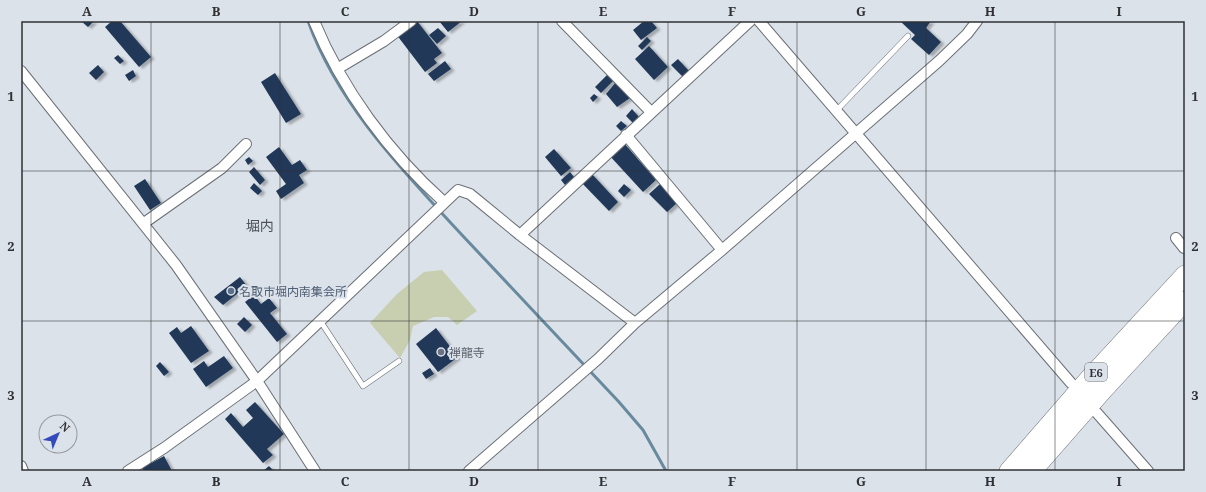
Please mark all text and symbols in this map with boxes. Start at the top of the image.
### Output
text: A [82,2,92,20]
text: B [212,2,221,20]
text: C [341,2,350,20]
text: D [469,2,479,20]
text: E [599,2,608,20]
text: F [728,2,736,20]
text: G [856,2,866,20]
text: H [985,2,996,20]
text: I [1116,2,1122,20]
text: 1 [7,87,15,105]
text: 1 [1191,87,1199,105]
district label: 堀内 [246,216,274,235]
text: 2 [7,237,15,255]
text: 2 [1191,237,1199,255]
place label: 名取市堀内南集会所 [239,283,347,300]
marker: 名取市堀内南集会所 [226,286,236,296]
place label: 禅龍寺 [449,344,485,361]
marker: 禅龍寺 [436,347,446,357]
road number: E6 [1085,363,1107,381]
text: 3 [7,386,15,404]
text: 3 [1191,386,1199,404]
north arrow [38,414,78,454]
text: N [57,418,74,435]
text: A [82,472,92,490]
text: B [212,472,221,490]
text: C [341,472,350,490]
text: D [469,472,479,490]
text: E [599,472,608,490]
text: F [728,472,736,490]
text: G [856,472,866,490]
text: H [985,472,996,490]
text: I [1116,472,1122,490]

